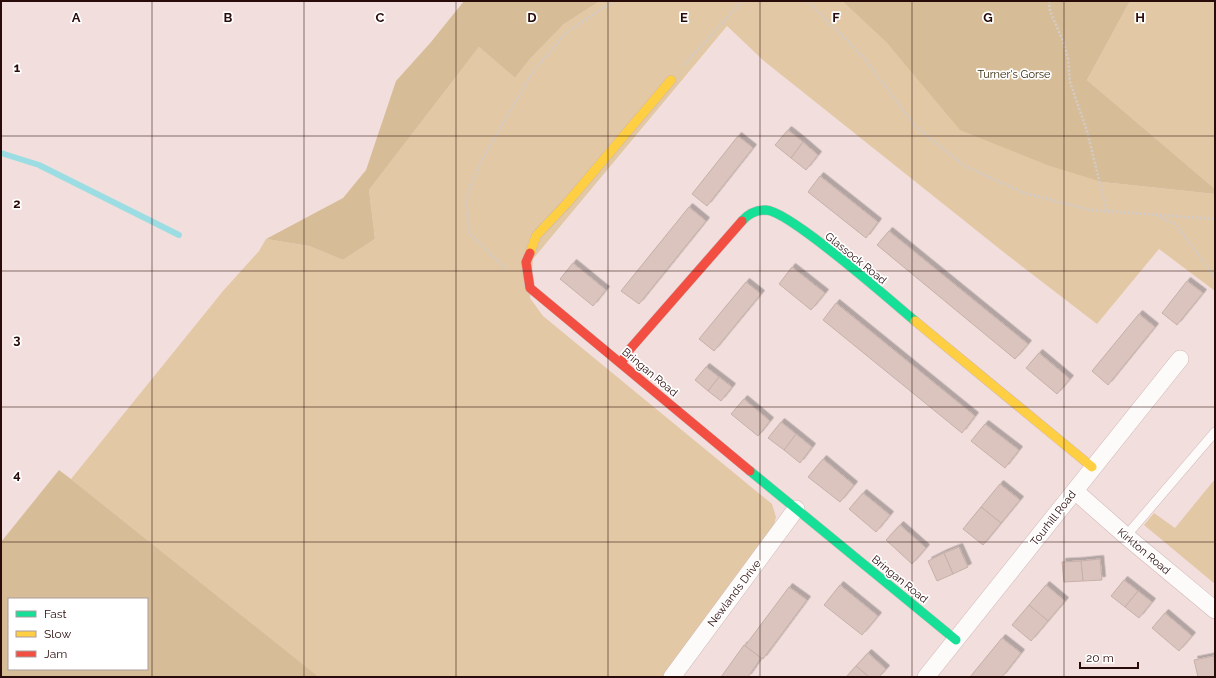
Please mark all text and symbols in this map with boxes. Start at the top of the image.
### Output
text: A [72,10,81,25]
text: B [224,10,233,25]
text: C [376,10,385,25]
text: D [527,10,537,25]
text: E [680,10,688,25]
text: F [832,10,840,25]
text: G [983,10,993,25]
text: H [1135,10,1145,25]
text: 1 [14,60,21,75]
park label: Turner's Gorse [977,68,1051,81]
text: 2 [13,196,21,211]
street label: Glassock Road [822,230,889,287]
text: 3 [13,332,21,347]
street label: Bringan Road [619,345,680,399]
text: 4 [13,467,21,482]
street label: Tourhill Road [1028,488,1079,548]
street label: Kirkton Road [1115,526,1173,577]
street label: Bringan Road [869,553,930,606]
street label: Newlands Drive [705,557,764,629]
legend [8,598,148,670]
text: Fast [44,607,67,621]
text: Slow [44,627,71,641]
scale bar [1080,644,1138,670]
text: Jam [44,647,67,661]
text: 20 m [1086,651,1114,665]

